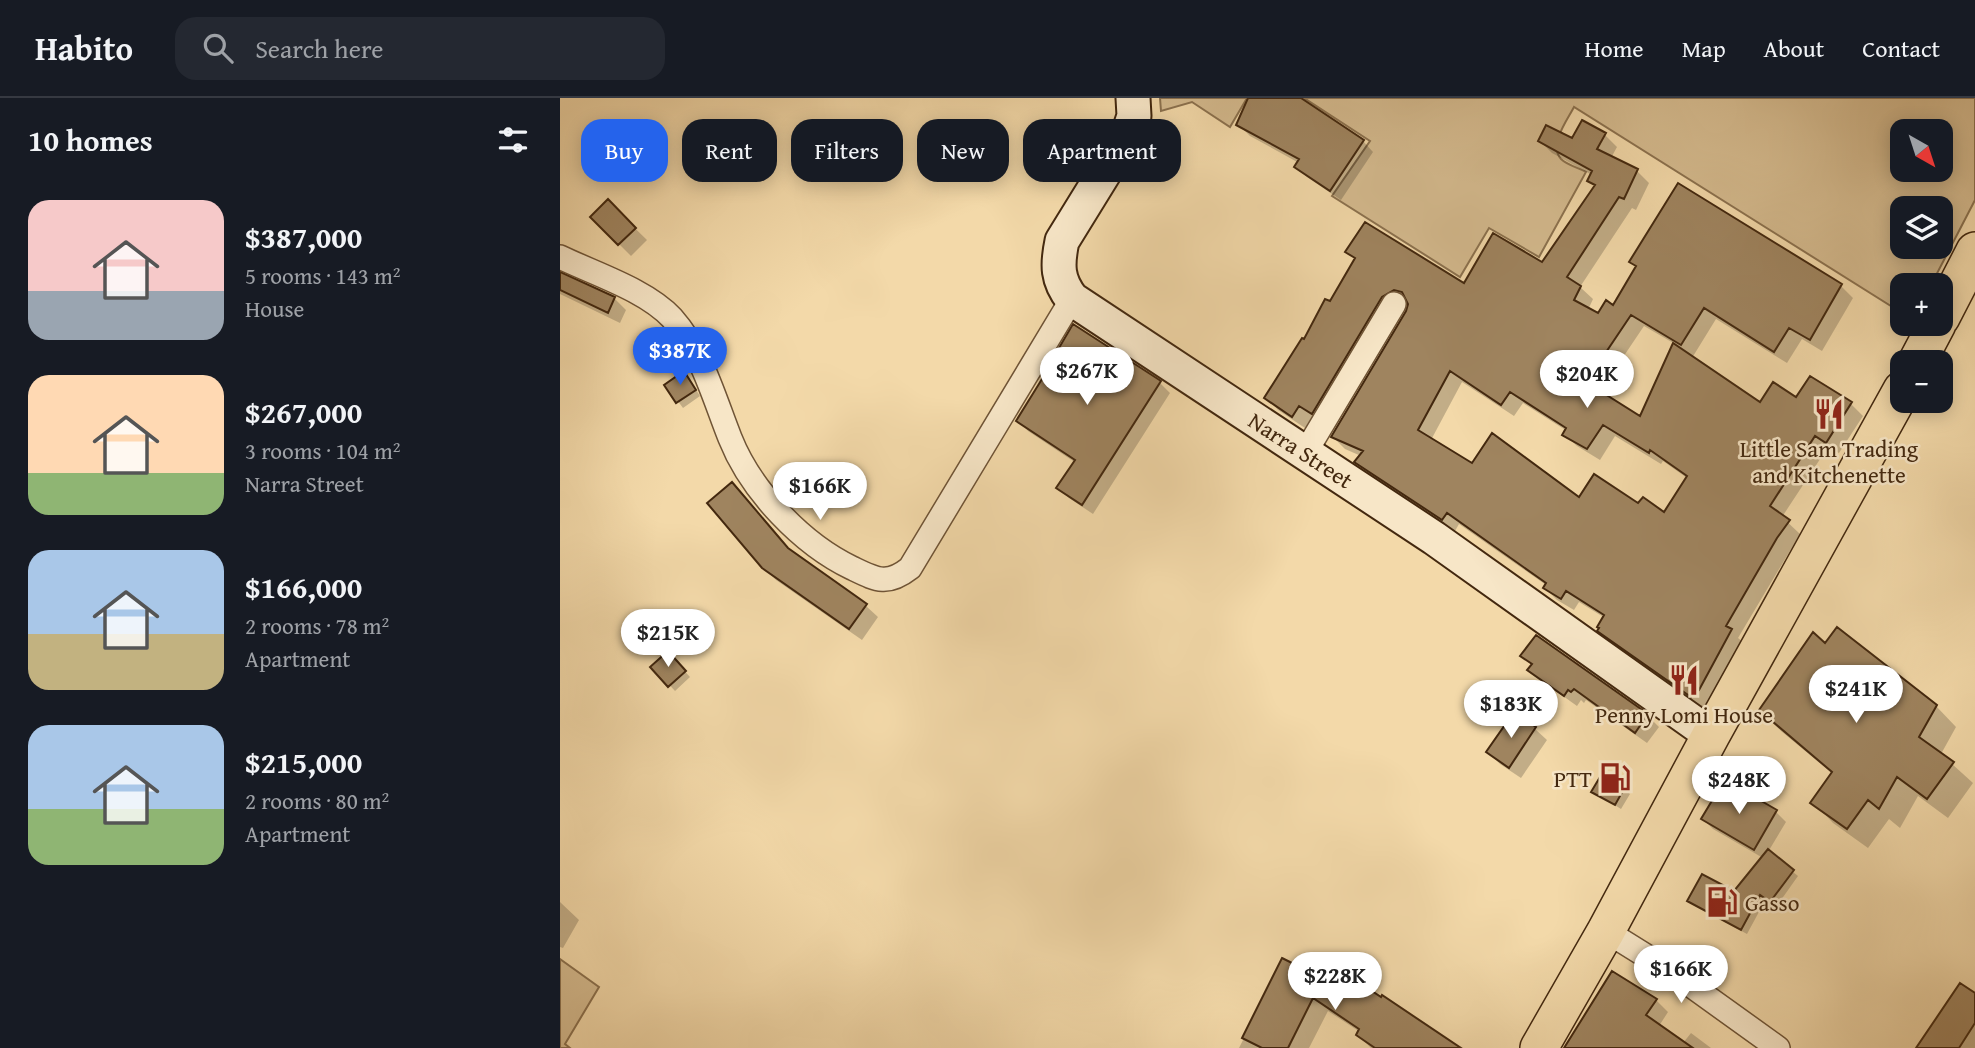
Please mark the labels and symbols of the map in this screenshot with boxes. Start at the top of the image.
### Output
north arrow [1890,119,1953,182]
pin: $387K [631,328,729,387]
pin: $267K [1038,348,1136,407]
pin: $204K [1538,350,1636,410]
restaurant icon: Little Sam Trading and Kitchenette [1812,397,1846,431]
street label: Narra Street [1242,404,1360,496]
place label: Little Sam Trading and Kitchenette [1740,432,1919,491]
pin: $166K [771,462,869,522]
pin: $215K [619,610,717,669]
restaurant icon: Penny Lomi House [1667,663,1701,697]
pin: $241K [1807,666,1905,725]
pin: $183K [1462,680,1560,740]
place label: Penny Lomi House [1595,698,1773,731]
pin: $248K [1690,756,1788,816]
fuel station icon: PTT [1598,761,1632,795]
place label: PTT [1554,762,1592,795]
fuel station icon: Gasso [1705,885,1739,919]
place label: Gasso [1745,886,1799,919]
pin: $166K [1632,946,1730,1005]
pin: $228K [1286,953,1384,1012]

